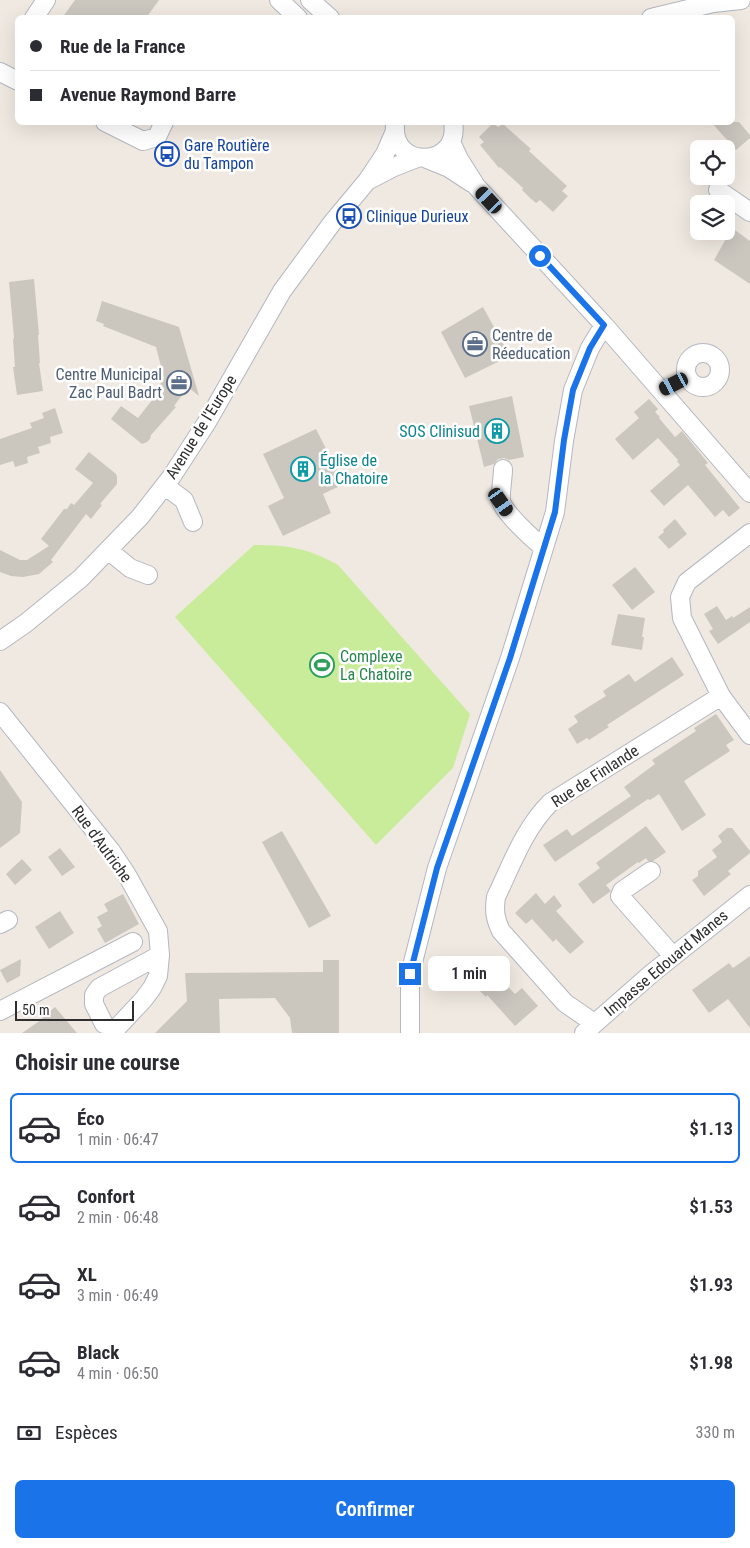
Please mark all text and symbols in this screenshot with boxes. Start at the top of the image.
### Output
text: Rue de la France [60,35,185,58]
text: Avenue Raymond Barre [60,83,236,106]
place label: Gare Routière du Tampon [184,136,269,173]
map controls [690,140,735,240]
button: locate [690,140,735,185]
bus stop icon: Gare Routière du Tampon [154,141,180,167]
car [473,184,504,216]
button: layers [690,195,735,240]
bus stop icon: Clinique Durieux [336,203,362,229]
place label: Clinique Durieux [366,207,468,226]
route start [529,245,551,267]
place label: Centre de Réeducation [492,326,570,363]
office icon: Centre de Réeducation [462,331,488,357]
place label: Centre Municipal Zac Paul Badrt [56,365,162,402]
office icon: Centre Municipal Zac Paul Badrt [166,370,192,396]
car [657,371,690,397]
street label: Avenue de l'Europe [161,372,241,482]
building icon: SOS Clinisud [484,418,510,444]
place label: SOS Clinisud [399,422,480,441]
place label: Église de la Chatoire [320,451,388,488]
building icon: Église de la Chatoire [290,456,316,482]
car [486,485,515,519]
place label: Complexe La Chatoire [340,647,412,684]
sports icon: Complexe La Chatoire [309,652,335,678]
street label: Rue de Finlande [548,741,642,811]
street label: Rue d'Autriche [68,802,136,886]
street label: Impasse Edouard Manes [600,906,732,1020]
callout: 1 min [428,956,510,992]
route end [399,963,421,985]
text: 1 min [451,964,487,983]
scale bar [15,998,134,1021]
text: 50 m [22,1002,50,1018]
text: Choisir une course [15,1050,180,1075]
icon: car [17,1106,62,1151]
text: Éco [77,1107,104,1130]
text: $1.13 [689,1117,733,1140]
text: 1 min · 06:47 [77,1130,159,1149]
icon: car [17,1184,62,1229]
text: Confort [77,1185,135,1208]
text: $1.53 [689,1195,733,1218]
text: 2 min · 06:48 [77,1208,159,1227]
icon: car [17,1262,62,1307]
text: XL [77,1263,97,1286]
text: $1.93 [689,1273,733,1296]
text: 3 min · 06:49 [77,1286,159,1305]
icon: car [17,1340,62,1385]
text: Black [77,1341,119,1364]
text: $1.98 [689,1351,733,1374]
text: 4 min · 06:50 [77,1364,159,1383]
icon: cash [15,1419,43,1447]
text: Espèces [55,1421,118,1444]
text: 330 m [696,1423,735,1442]
button: Confirmer [15,1480,735,1538]

